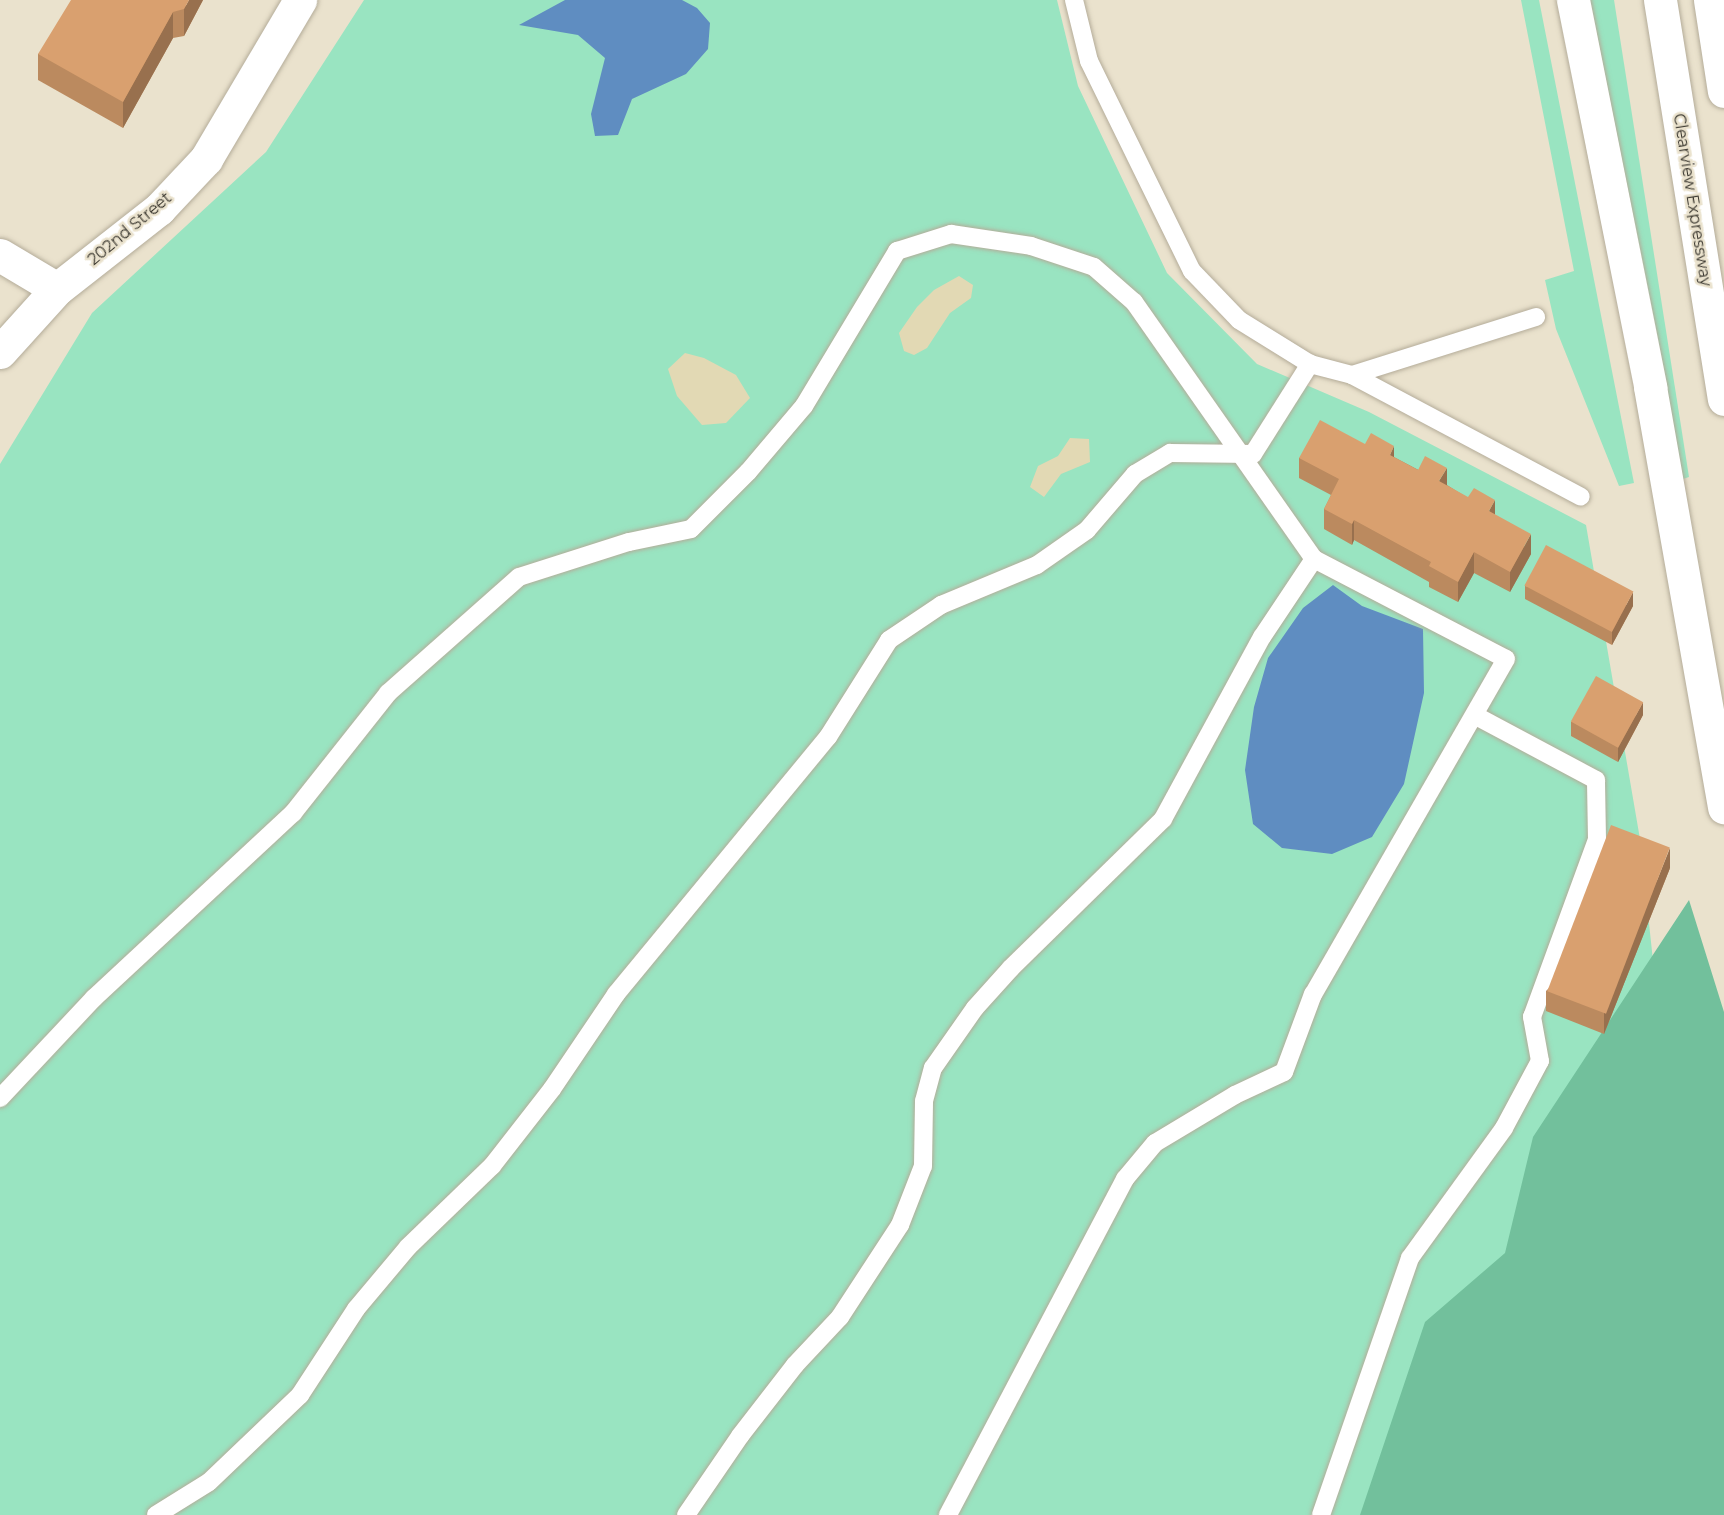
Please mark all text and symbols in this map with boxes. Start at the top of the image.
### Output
street label: Clearview Expressway [1669,112,1715,288]
street label: 202nd Street [84,189,176,269]

